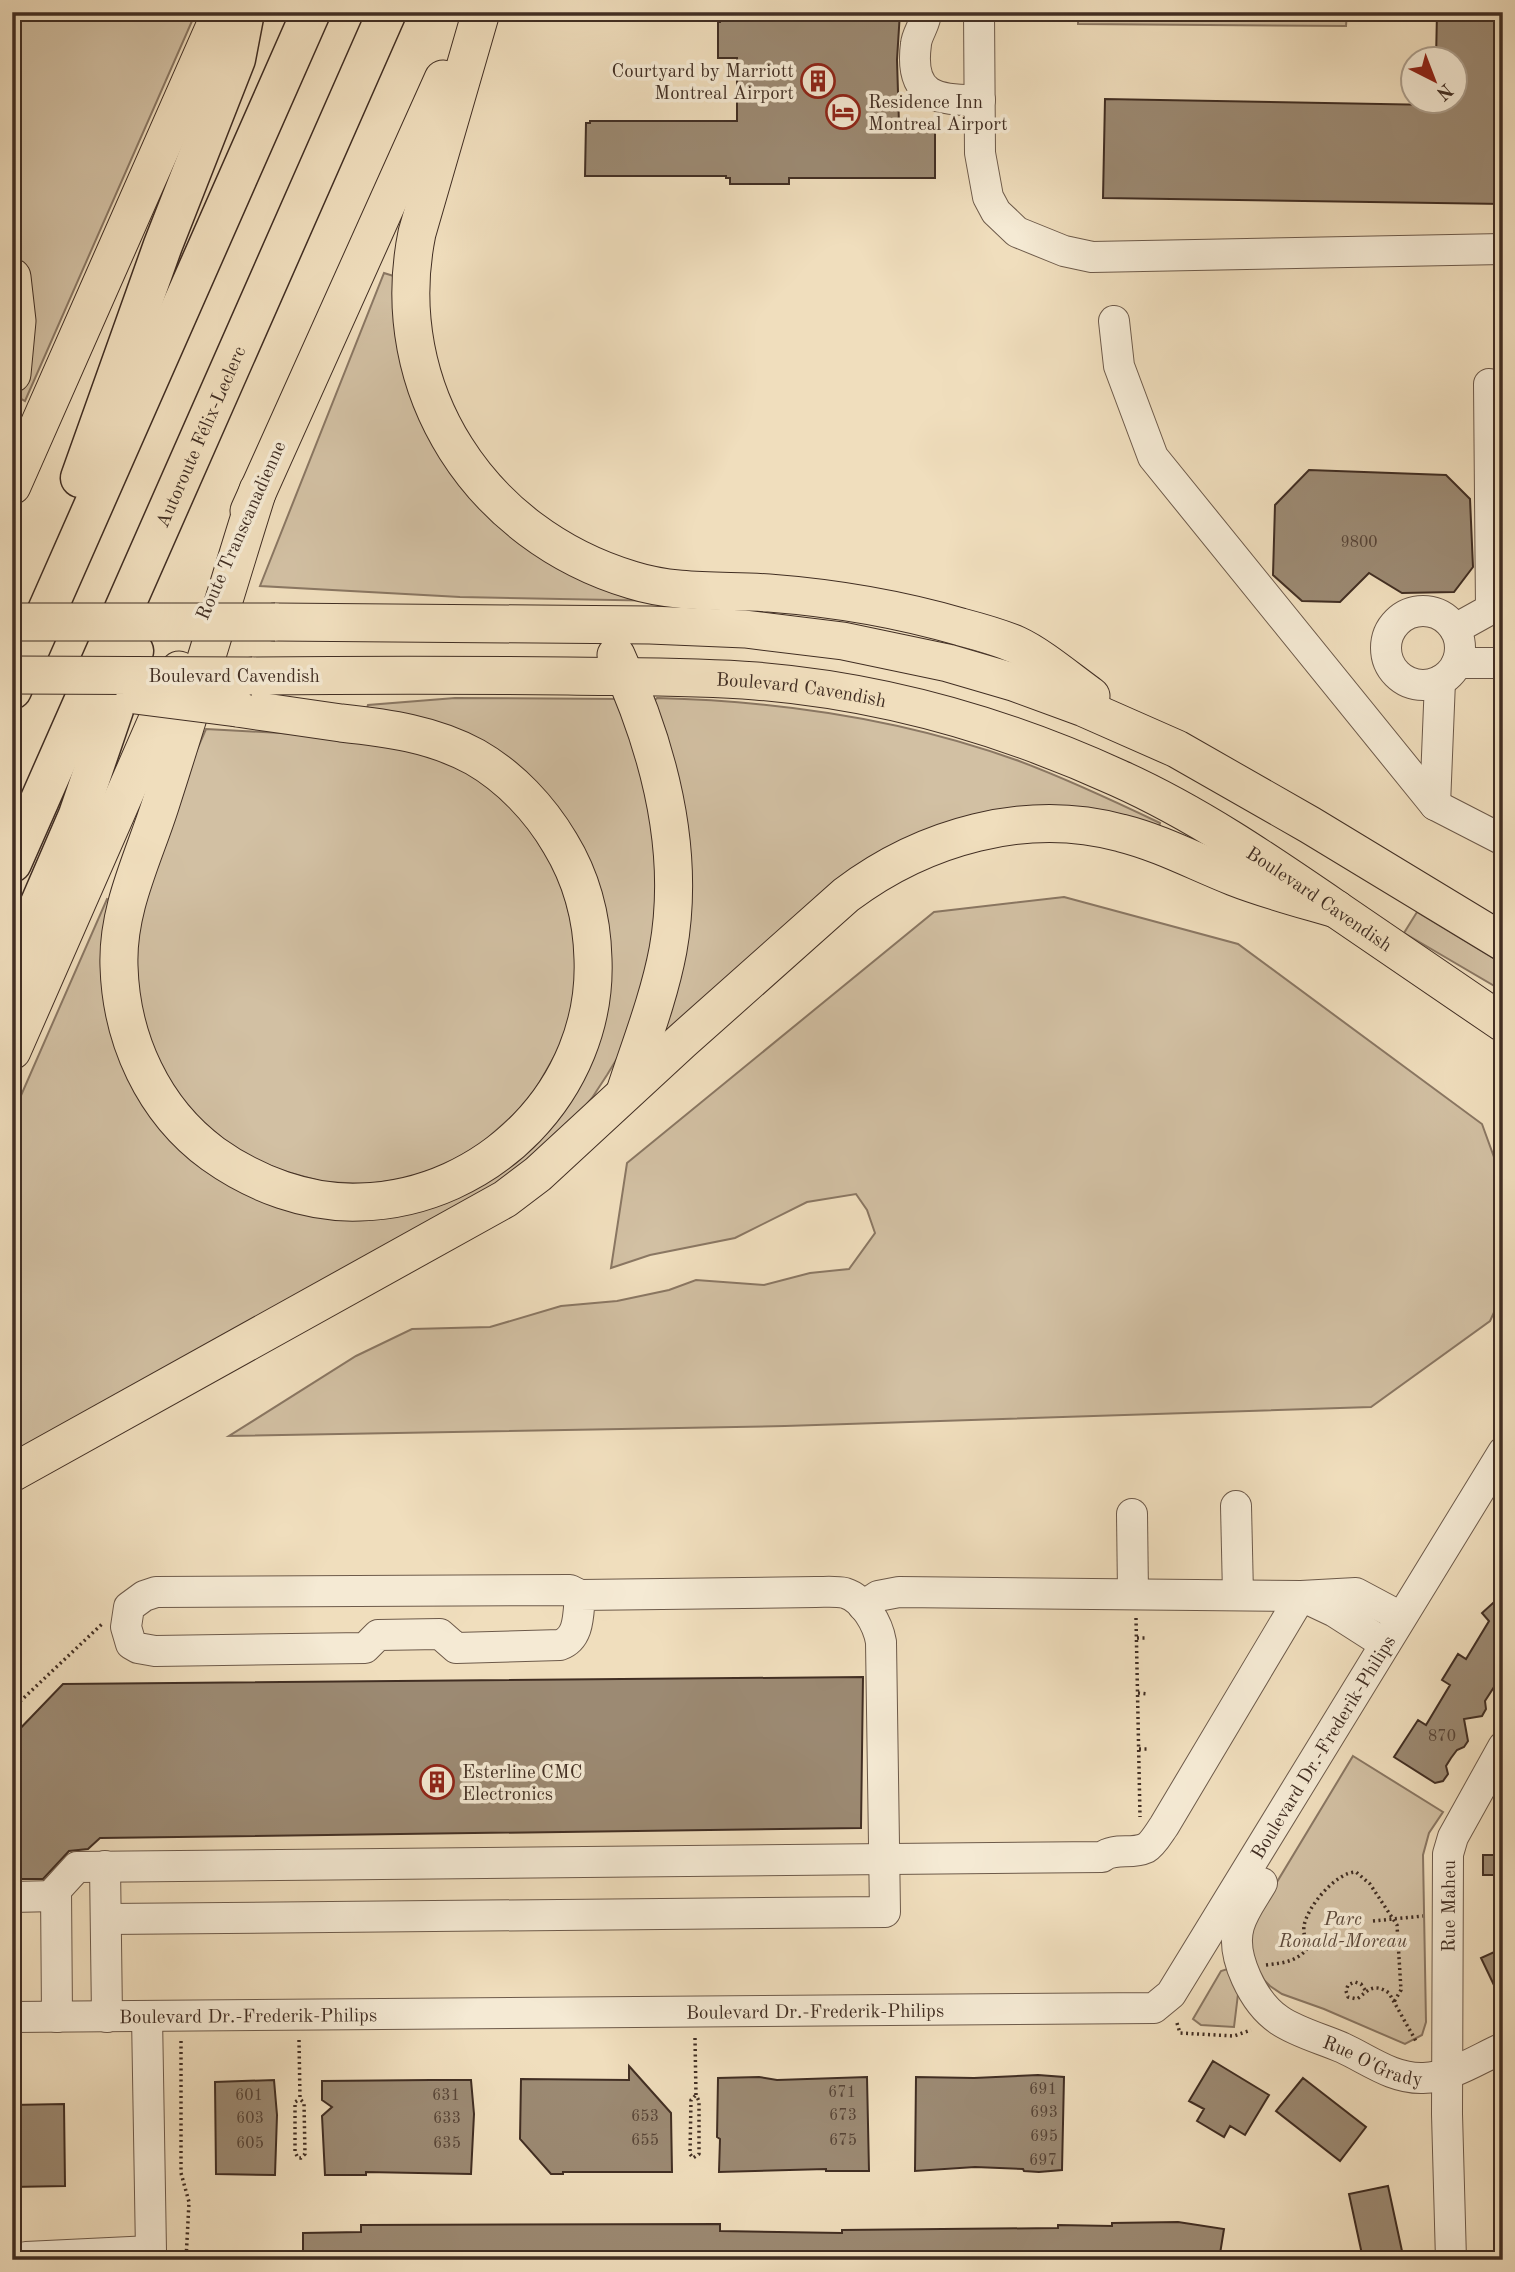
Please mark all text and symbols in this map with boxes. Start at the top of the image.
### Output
north arrow [1400,46,1470,116]
building icon: Courtyard by Marriott Montreal Airport [799,62,837,100]
place label: Courtyard by Marriott Montreal Airport [612,63,794,104]
text: N [1432,79,1455,103]
hotel icon: Residence Inn Montreal Airport [824,93,862,131]
place label: Residence Inn Montreal Airport [868,94,1008,135]
street label: Autoroute Félix-Leclerc [154,344,250,531]
street label: Route Transcanadienne [194,439,290,623]
house number: 9800 [1340,535,1378,551]
street label: Boulevard Cavendish [148,668,320,687]
street label: Boulevard Cavendish [715,672,888,712]
street label: Boulevard Cavendish [1242,844,1395,957]
street label: Boulevard Dr.-Frederik-Philips [1249,1633,1400,1863]
house number: 870 [1428,1729,1456,1745]
building icon: Esterline CMC Electronics [418,1763,456,1801]
place label: Esterline CMC Electronics [462,1764,583,1805]
street label: Rue Maheu [1441,1860,1460,1952]
park label: Parc Ronald-Moreau [1278,1911,1408,1952]
street label: Boulevard Dr.-Frederik-Philips [686,2003,944,2024]
street label: Boulevard Dr.-Frederik-Philips [119,2007,377,2028]
street label: Rue O'Grady [1320,2034,1423,2090]
house number: 691 [1029,2082,1057,2098]
house number: 671 [828,2085,856,2101]
house number: 601 [235,2088,263,2104]
house number: 631 [432,2088,460,2104]
house number: 693 [1030,2105,1058,2121]
house number: 673 [829,2108,857,2124]
house number: 653 [631,2109,659,2125]
house number: 603 [236,2111,264,2127]
house number: 633 [433,2111,461,2127]
house number: 695 [1030,2129,1058,2145]
house number: 655 [631,2133,659,2149]
house number: 675 [829,2133,857,2149]
house number: 605 [236,2136,264,2152]
house number: 635 [433,2136,461,2152]
house number: 697 [1029,2153,1057,2169]

